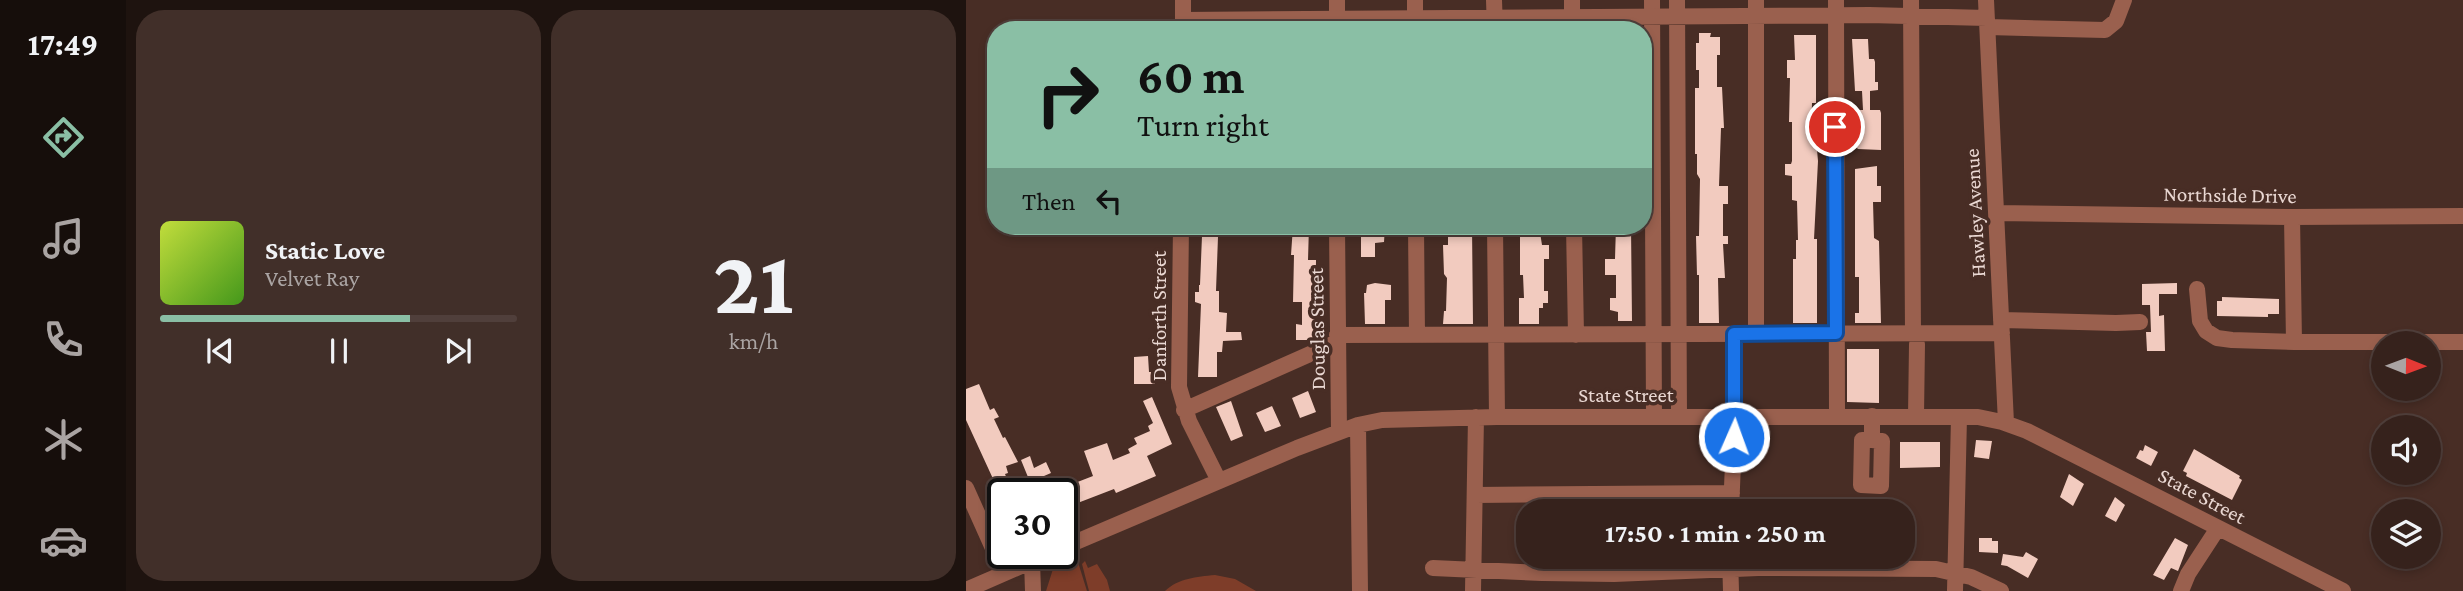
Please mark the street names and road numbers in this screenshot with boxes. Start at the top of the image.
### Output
street label: Hawley Avenue [1960,148,1990,278]
street label: Northside Drive [2163,182,2297,208]
street label: Danforth Street [1147,250,1171,381]
street label: Douglas Street [1304,267,1330,390]
street label: State Street [1578,383,1675,407]
street label: State Street [2154,463,2251,530]

